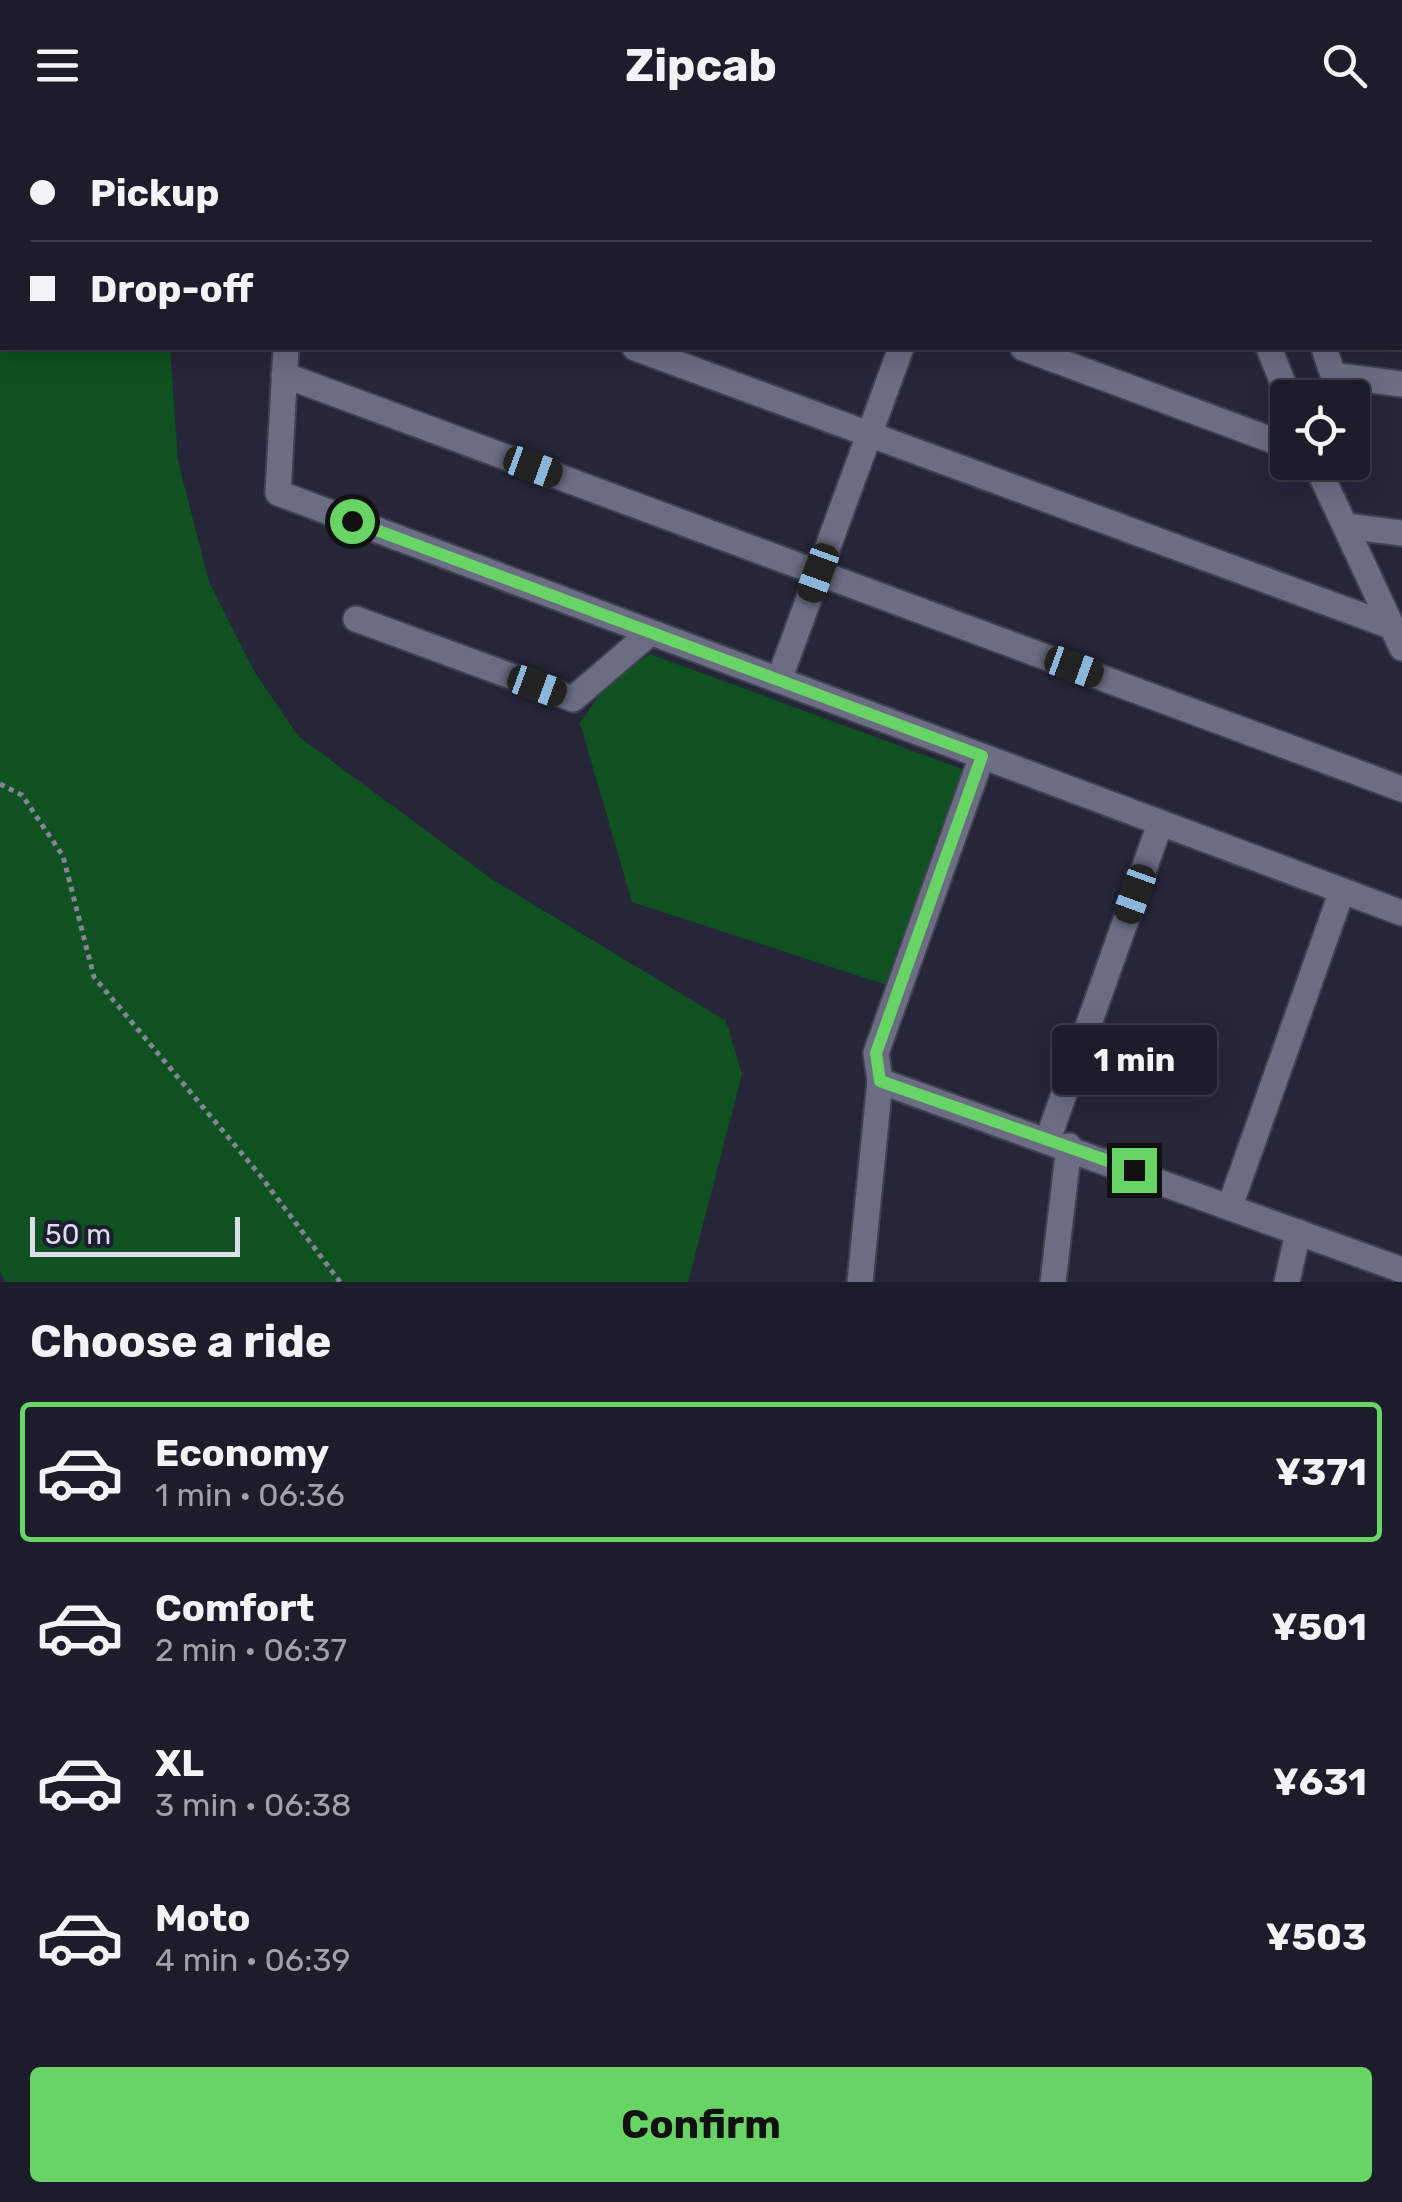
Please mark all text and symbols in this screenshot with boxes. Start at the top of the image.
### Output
icon: menu [30,38,85,93]
icon: search [1317,38,1372,93]
text: Zipcab [625,39,777,92]
text: Pickup [90,170,219,216]
text: Drop-off [90,266,253,312]
map controls [1270,380,1370,480]
button: locate [1270,380,1370,480]
car [500,443,566,491]
route start [330,499,375,544]
car [794,540,842,606]
car [1041,643,1107,691]
car [504,662,570,710]
car [1111,861,1159,927]
callout: 1 min [1052,1025,1216,1095]
text: 1 min [1094,1041,1175,1079]
route end [1112,1148,1157,1193]
scale bar [30,1212,240,1256]
text: 50 m [45,1218,111,1251]
text: Choose a ride [30,1315,332,1368]
icon: car [35,1427,125,1517]
text: Economy [155,1430,329,1476]
text: ¥371 [1275,1449,1367,1495]
text: 1 min · 06:36 [155,1476,345,1514]
icon: car [35,1582,125,1672]
text: Comfort [155,1585,314,1631]
text: ¥501 [1272,1604,1367,1650]
text: 2 min · 06:37 [155,1631,347,1669]
icon: car [35,1737,125,1827]
text: XL [155,1740,204,1786]
text: ¥631 [1273,1759,1367,1805]
text: 3 min · 06:38 [155,1786,351,1824]
icon: car [35,1892,125,1982]
text: Moto [155,1895,251,1941]
text: ¥503 [1265,1914,1367,1960]
text: 4 min · 06:39 [155,1941,351,1979]
button: Confirm [30,2067,1372,2182]

